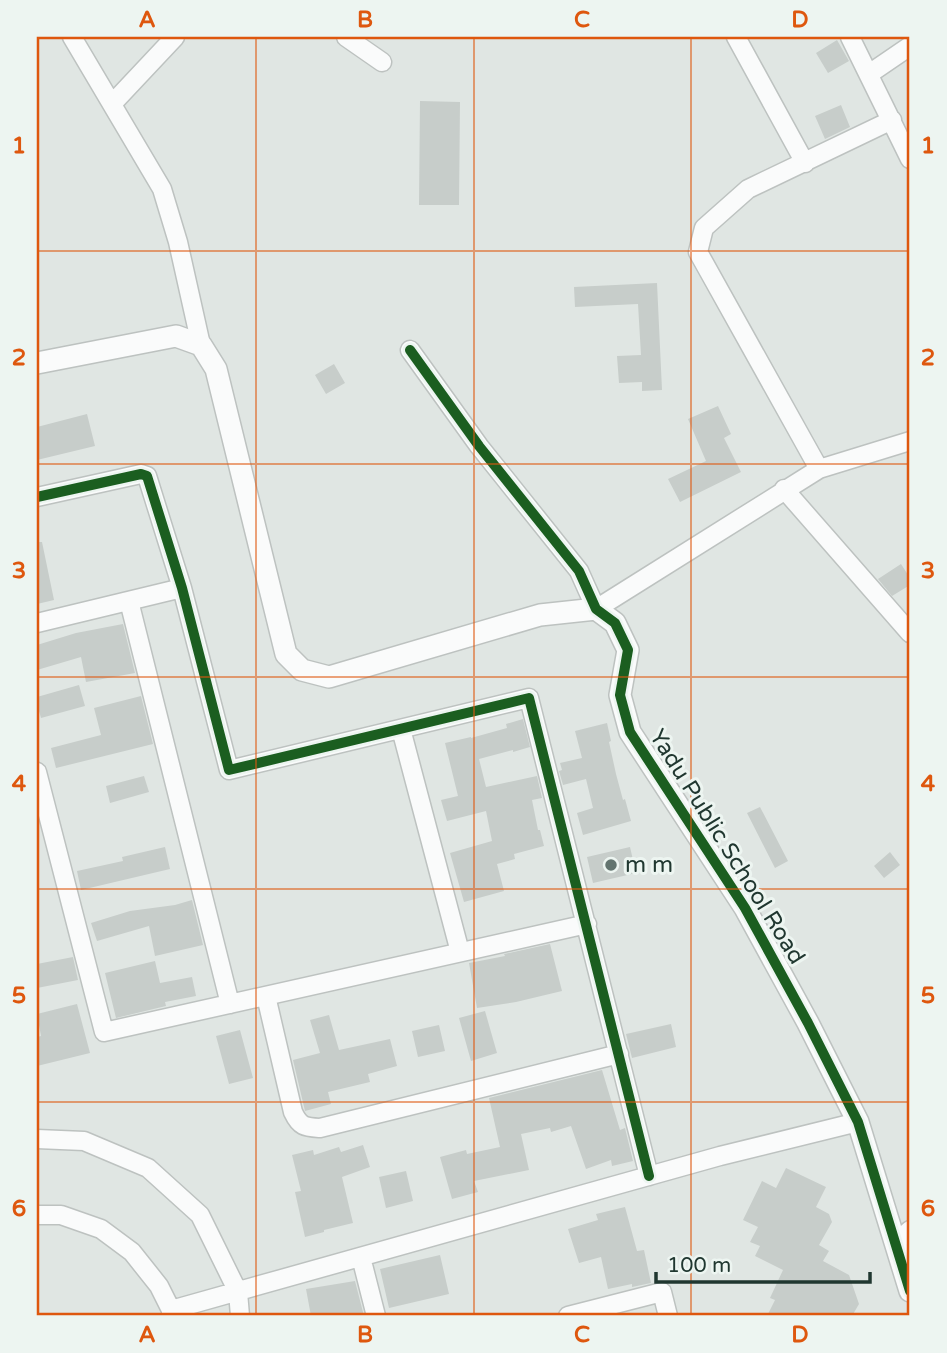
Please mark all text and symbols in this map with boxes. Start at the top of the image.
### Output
text: A [138,6,156,34]
text: B [357,6,373,34]
text: C [574,6,590,34]
text: D [791,6,809,34]
text: 1 [12,132,26,160]
text: 1 [921,132,935,160]
text: 2 [12,344,26,372]
text: 2 [921,344,935,372]
text: 3 [12,557,26,585]
text: 3 [921,557,935,585]
street label: Yadu Public School Road [643,724,811,970]
text: 4 [12,770,27,798]
text: 4 [921,770,936,798]
place label: m m [625,851,673,879]
marker: m m [603,857,619,873]
text: 5 [12,982,26,1010]
text: 5 [921,982,935,1010]
text: 6 [12,1195,26,1223]
text: 6 [921,1195,935,1223]
scale bar [656,1241,870,1285]
text: 100 m [667,1253,731,1278]
text: A [138,1321,156,1349]
text: B [357,1321,373,1349]
text: C [574,1321,590,1349]
text: D [791,1321,809,1349]

